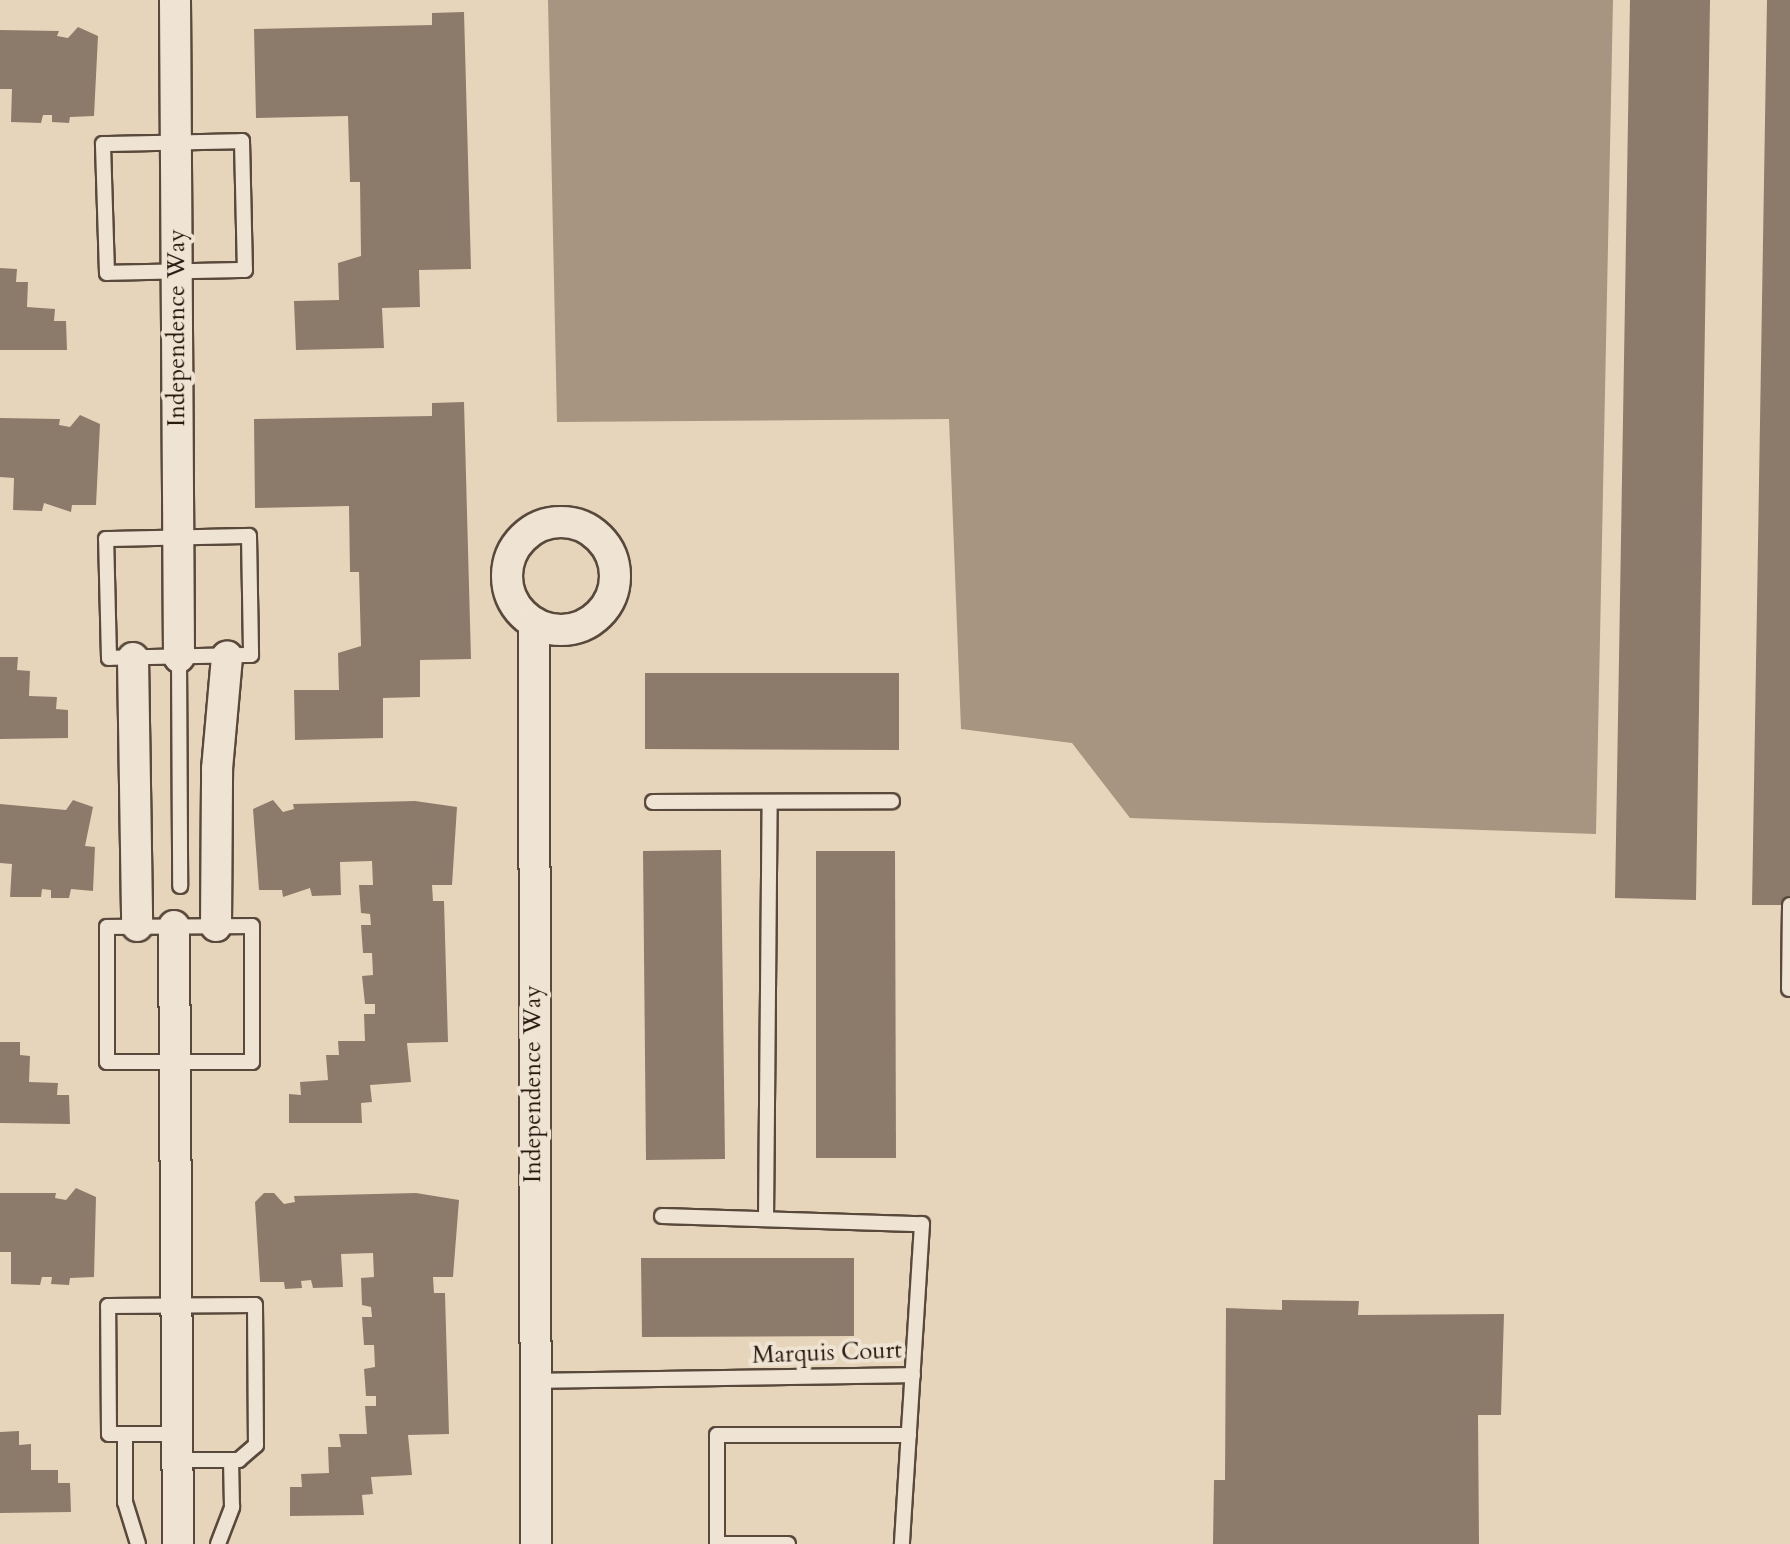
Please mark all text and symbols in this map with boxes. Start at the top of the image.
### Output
street label: Independence Way [163,229,191,427]
street label: Independence Way [519,985,547,1183]
street label: Marquis Court [752,1336,902,1370]

